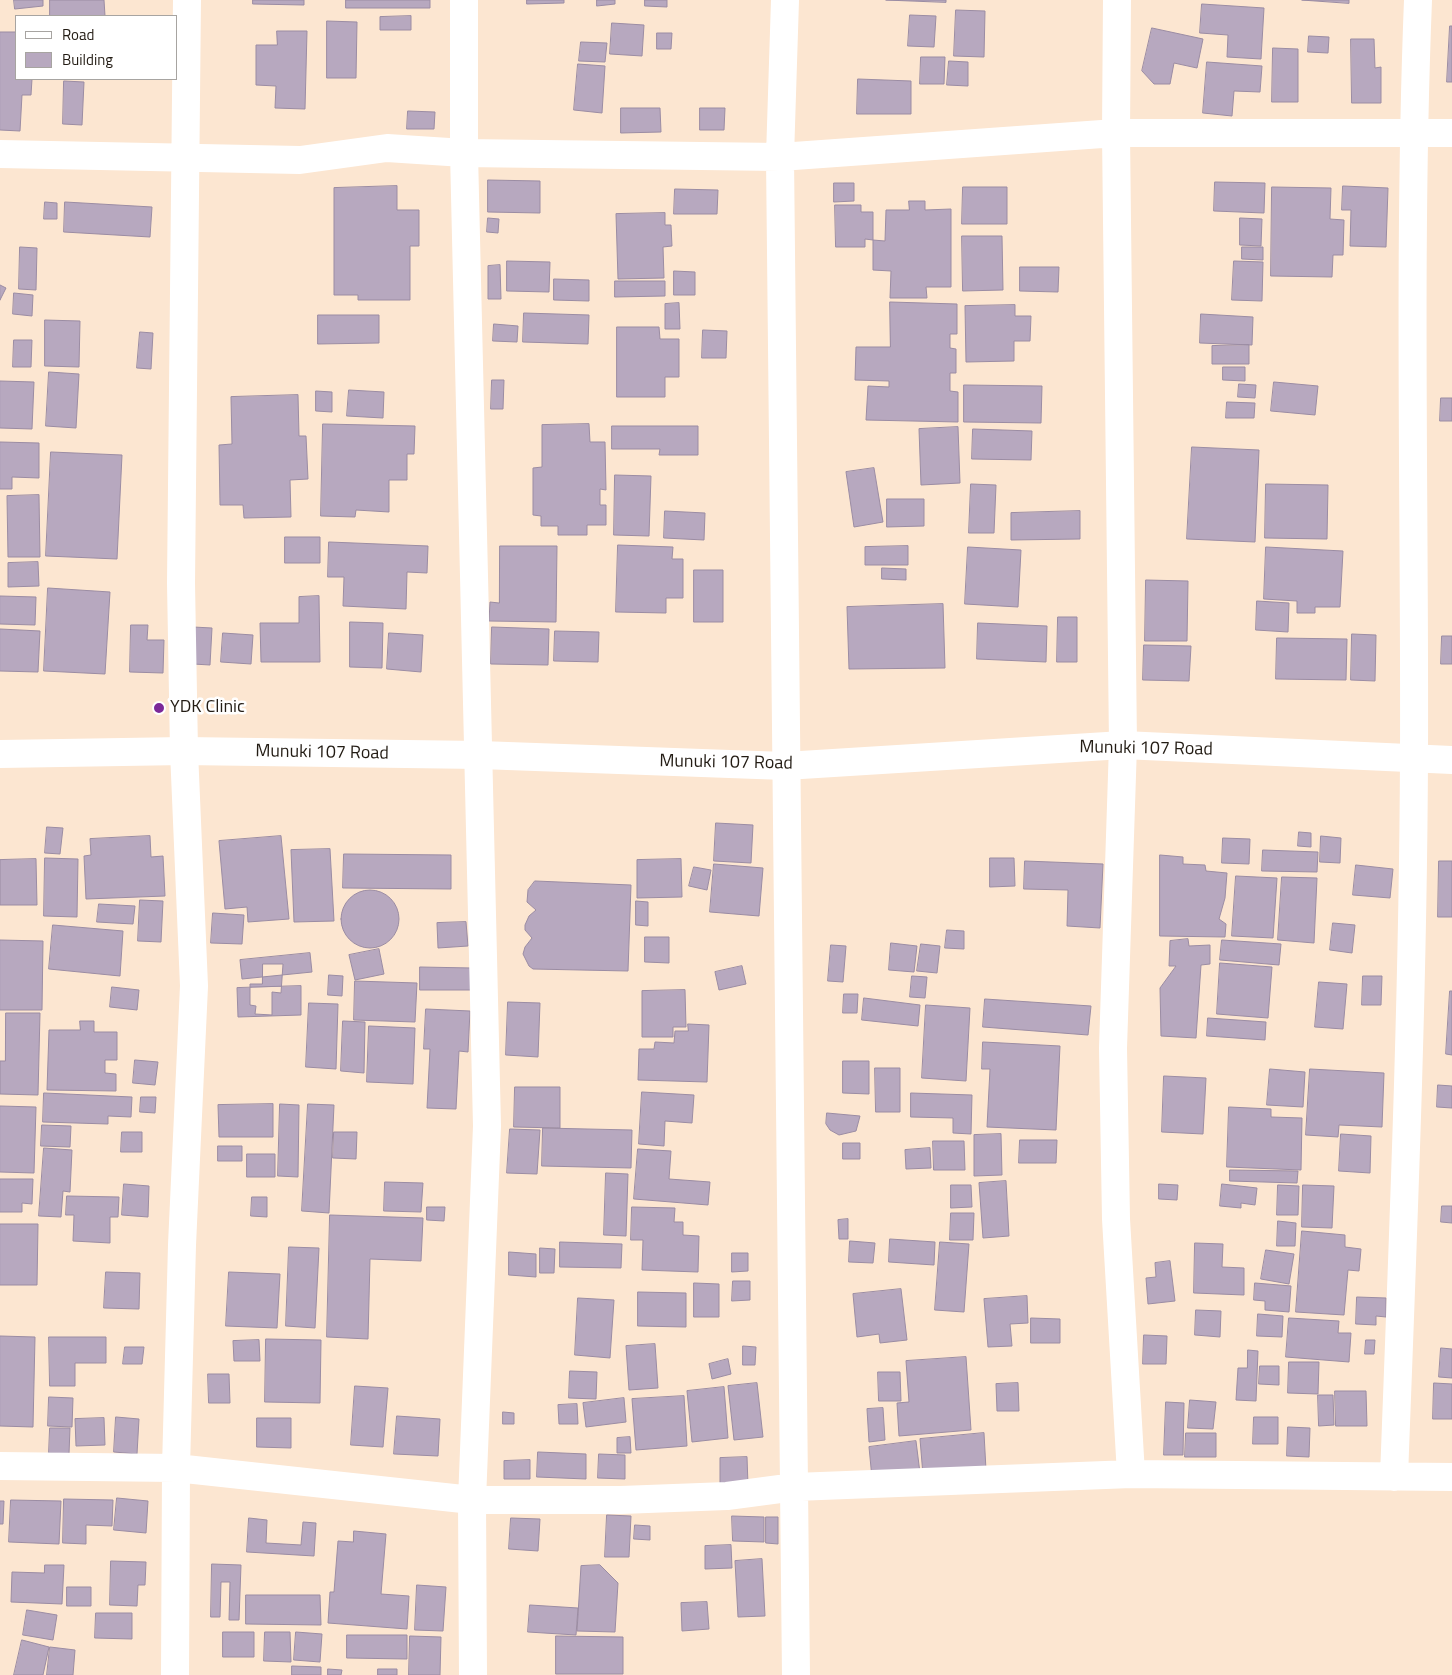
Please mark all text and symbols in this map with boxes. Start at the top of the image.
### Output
legend [15,15,178,80]
text: Road [62,23,94,46]
text: Building [62,48,113,71]
place label: YDK Clinic [170,697,245,719]
marker: YDK Clinic [152,701,166,715]
street label: Munuki 107 Road [1079,737,1213,761]
street label: Munuki 107 Road [255,741,389,765]
street label: Munuki 107 Road [659,751,793,775]

